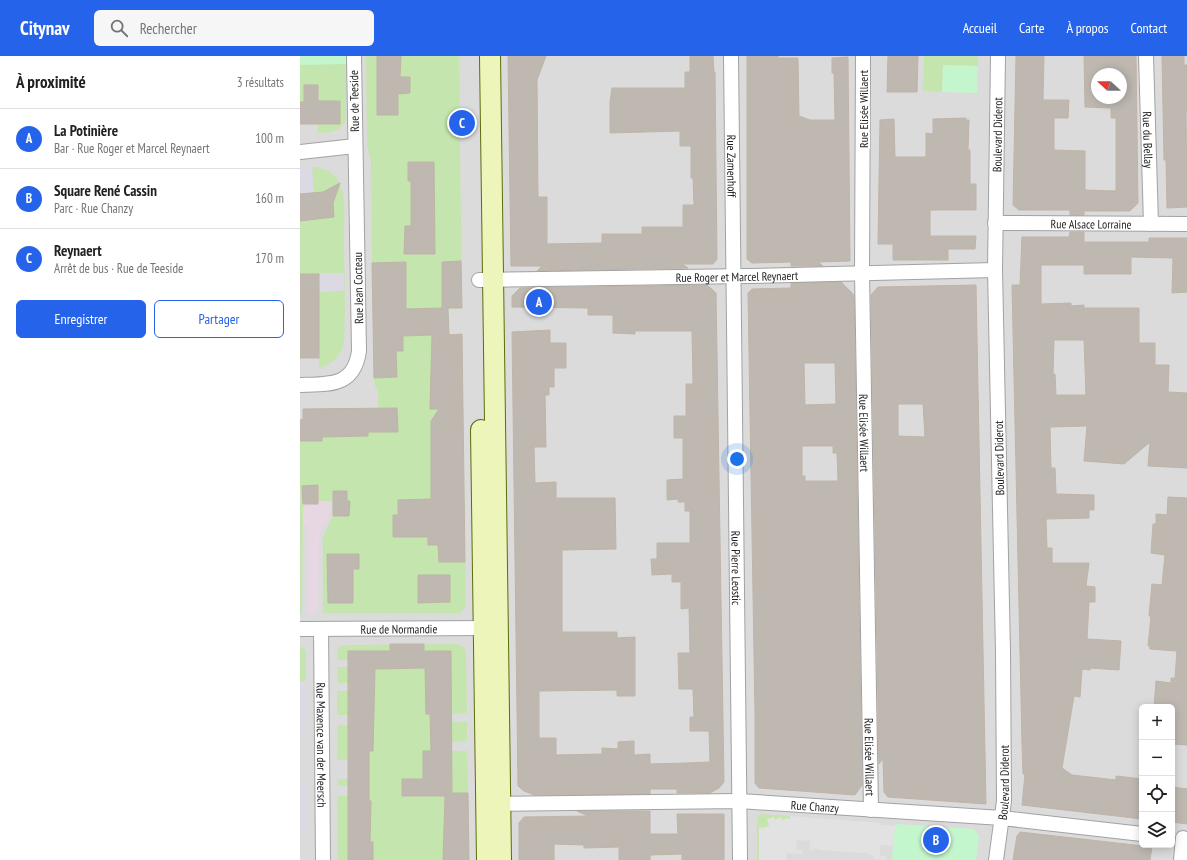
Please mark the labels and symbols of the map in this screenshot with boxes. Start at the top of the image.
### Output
north arrow [1091,68,1127,104]
street label: Rue Elisée Willaert [856,69,871,148]
street label: Rue de Teeside [346,70,362,132]
street label: Boulevard Diderot [989,96,1005,172]
pin: C [449,108,475,138]
street label: Rue du Bellay [1140,111,1157,169]
street label: Rue Zamenhoff [724,135,740,198]
street label: Rue Alsace Lorraine [1050,216,1132,231]
street label: Rue Jean Cocteau [350,252,366,324]
street label: Rue Roger et Marcel Reynaert [676,267,799,285]
pin: A [526,287,552,317]
street label: Rue Elisée Willaert [857,394,873,473]
street label: Boulevard Diderot [991,420,1007,496]
your location [727,449,747,469]
street label: Rue Pierre Leostic [729,531,745,606]
street label: Rue de Normandie [361,621,437,636]
street label: Rue Maxence van der Meersch [314,682,330,808]
street label: Rue Elisée Willaert [862,718,878,797]
street label: Boulevard Diderot [994,744,1012,821]
street label: Rue Chanzy [790,797,840,815]
pin: B [923,825,949,855]

